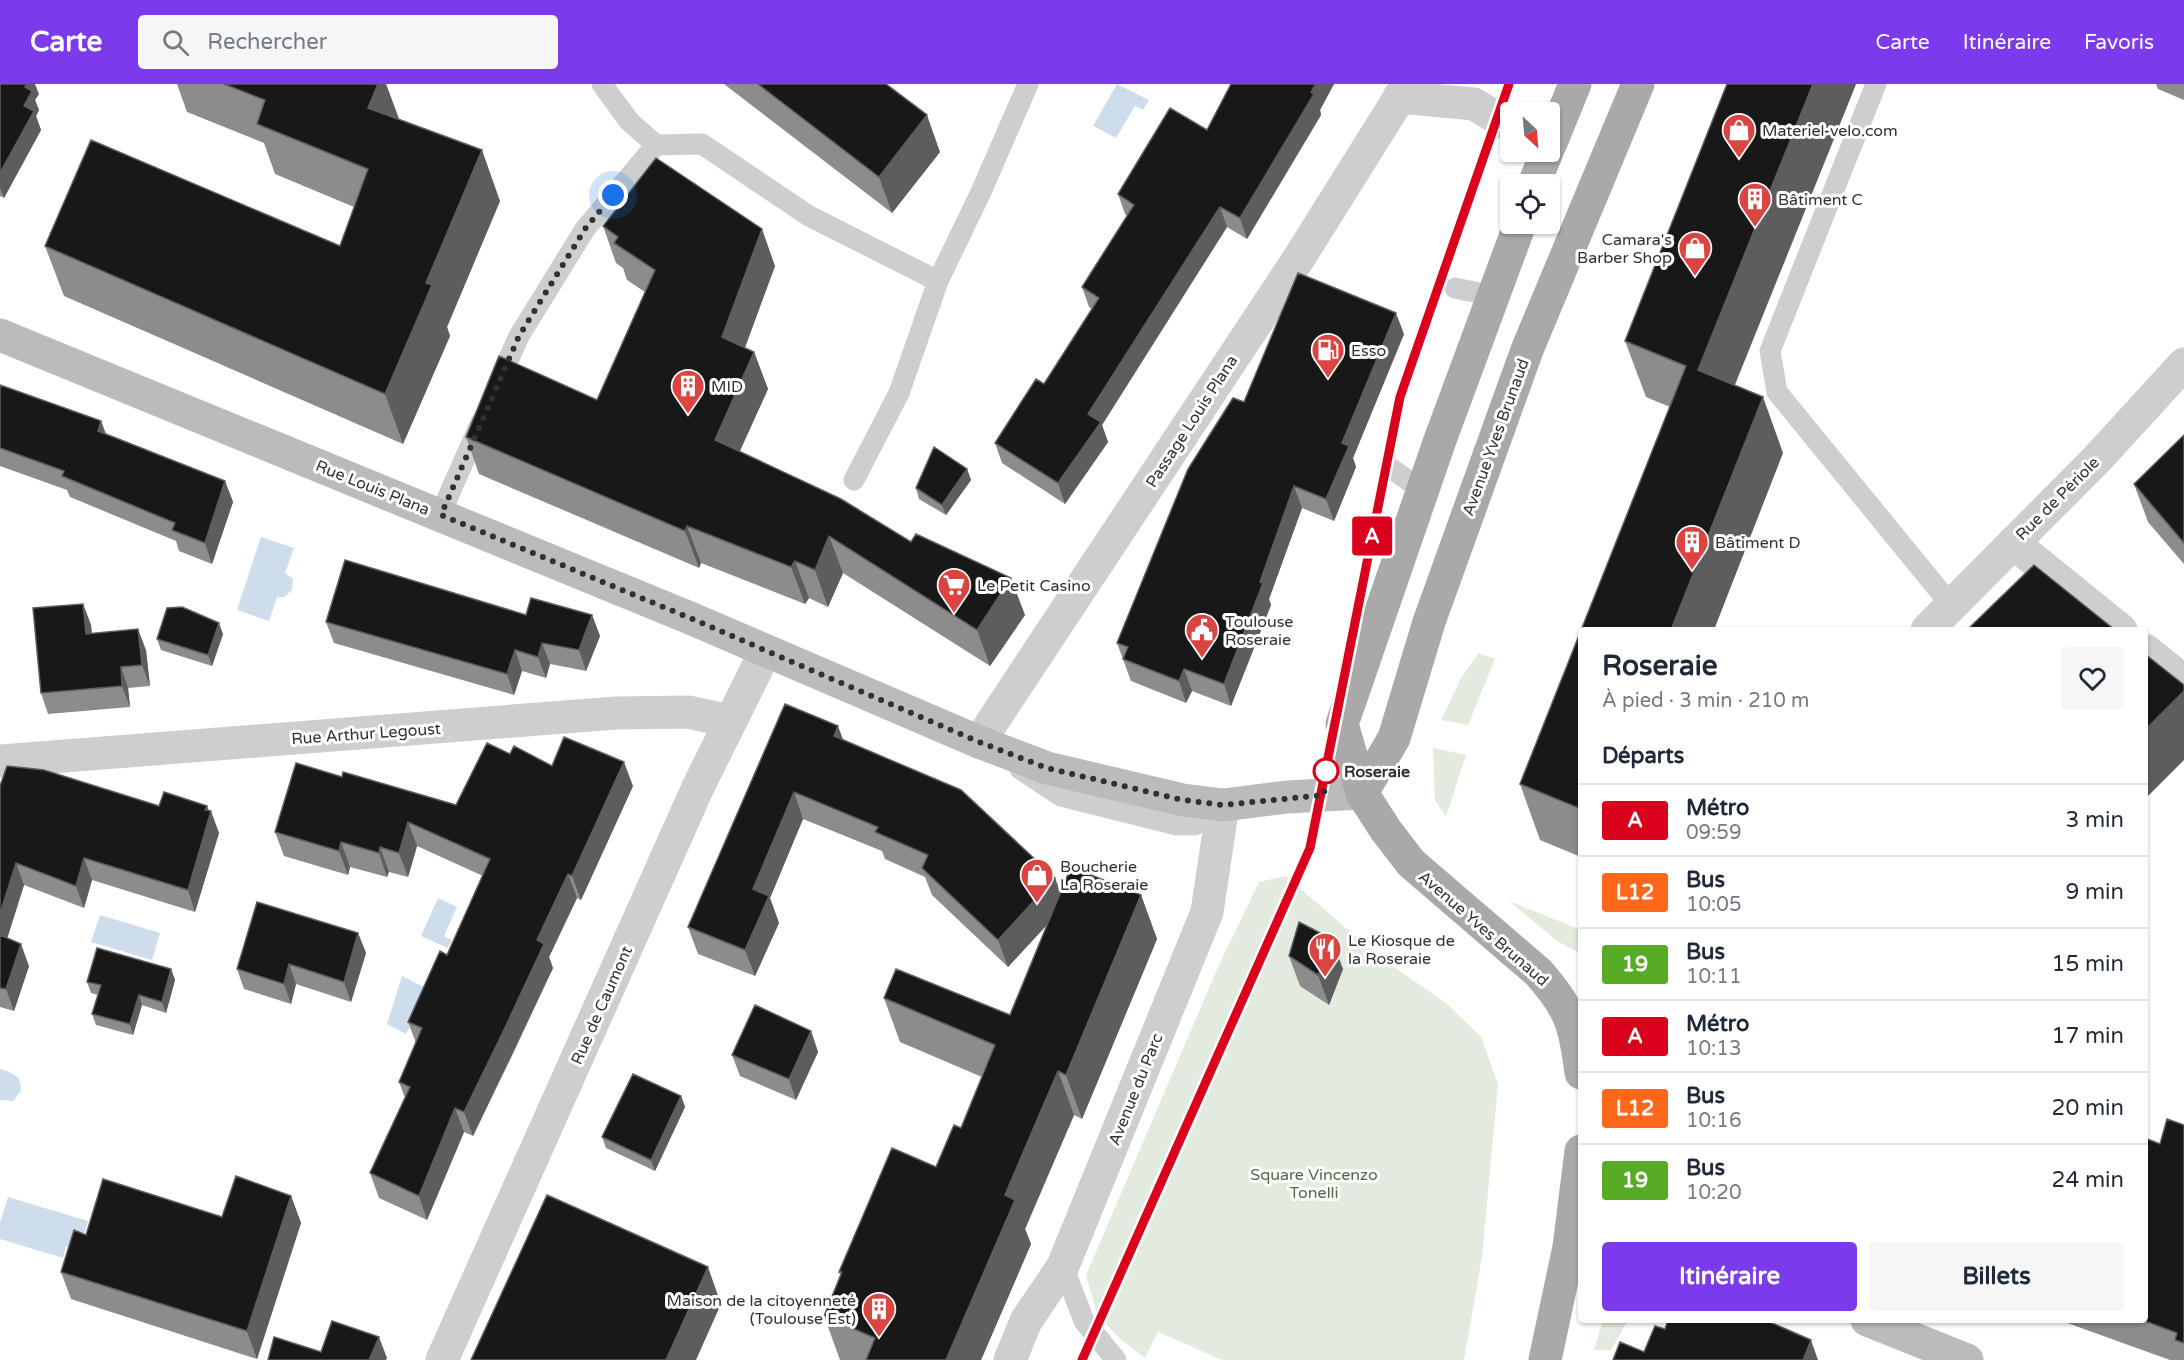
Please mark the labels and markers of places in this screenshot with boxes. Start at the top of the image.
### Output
shop icon: Materiel-velo.com [1721,112,1757,159]
place label: Materiel-velo.com [1762,121,1898,141]
building icon: Bâtiment C [1737,181,1773,228]
place label: Bâtiment C [1778,190,1863,210]
place label: Camara's Barber Shop [1577,230,1672,268]
shop icon: Camara's Barber Shop [1677,230,1713,277]
fuel station icon: Esso [1310,332,1346,379]
place label: Esso [1351,341,1386,361]
building icon: MID [670,368,706,415]
place label: MID [711,377,743,397]
building icon: Bâtiment D [1674,524,1710,571]
place label: Bâtiment D [1715,533,1801,553]
supermarket icon: Le Petit Casino [936,567,972,614]
place label: Le Petit Casino [977,576,1091,596]
public building icon: Toulouse Roseraie [1184,612,1220,659]
place label: Toulouse Roseraie [1225,612,1293,650]
marker: Roseraie [1313,758,1339,784]
place label: Roseraie [1344,762,1410,782]
shop icon: Boucherie La Roseraie [1019,857,1055,904]
place label: Boucherie La Roseraie [1060,857,1148,895]
restaurant icon: Le Kiosque de la Roseraie [1307,931,1343,978]
place label: Le Kiosque de la Roseraie [1348,931,1455,969]
place label: Maison de la citoyenneté (Toulouse Est) [667,1291,856,1329]
building icon: Maison de la citoyenneté (Toulouse Est) [861,1291,897,1338]

